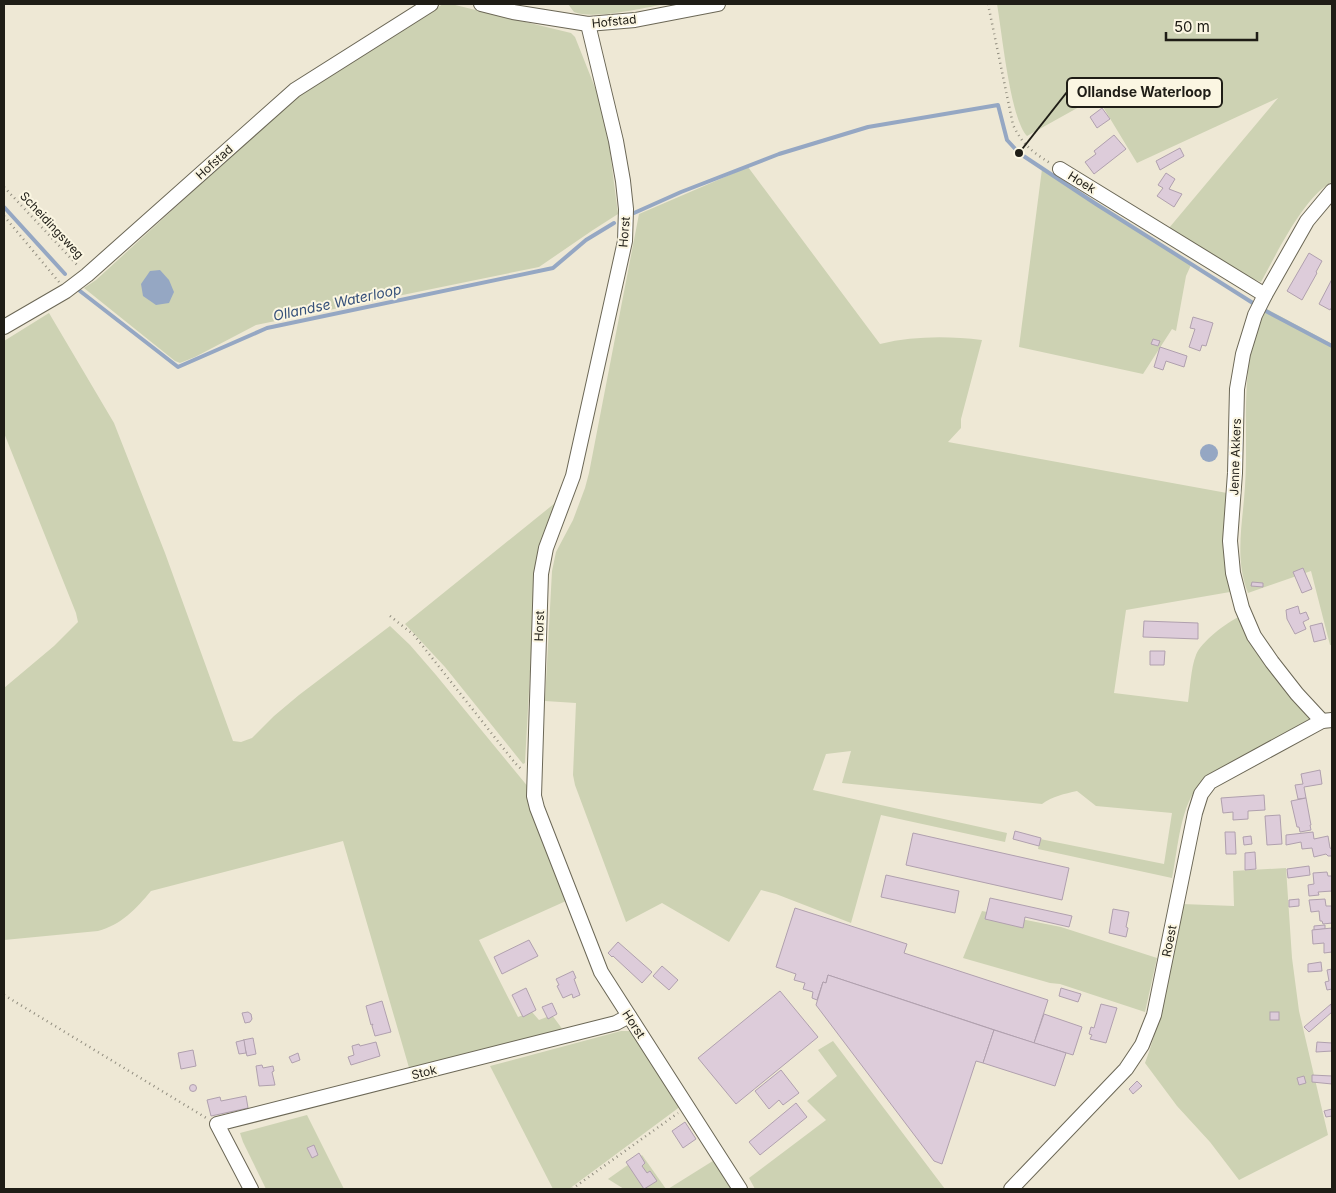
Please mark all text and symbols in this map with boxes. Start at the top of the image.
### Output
scale bar [1166,10,1257,42]
street label: Hofstad [591,11,637,31]
text: 50 m [1174,17,1210,36]
callout: Ollandse Waterloop [1067,78,1222,107]
text: Ollandse Waterloop [1077,83,1211,100]
street label: Hofstad [192,141,236,183]
street label: Hoek [1065,168,1099,196]
street label: Scheidingsweg [17,188,87,262]
street label: Horst [615,216,633,248]
water label: Ollandse Waterloop [271,280,403,324]
street label: Jenne Akkers [1226,418,1244,496]
street label: Horst [531,610,547,642]
street label: Roest [1159,924,1179,958]
street label: Horst [619,1007,649,1041]
street label: Stok [410,1062,438,1082]

